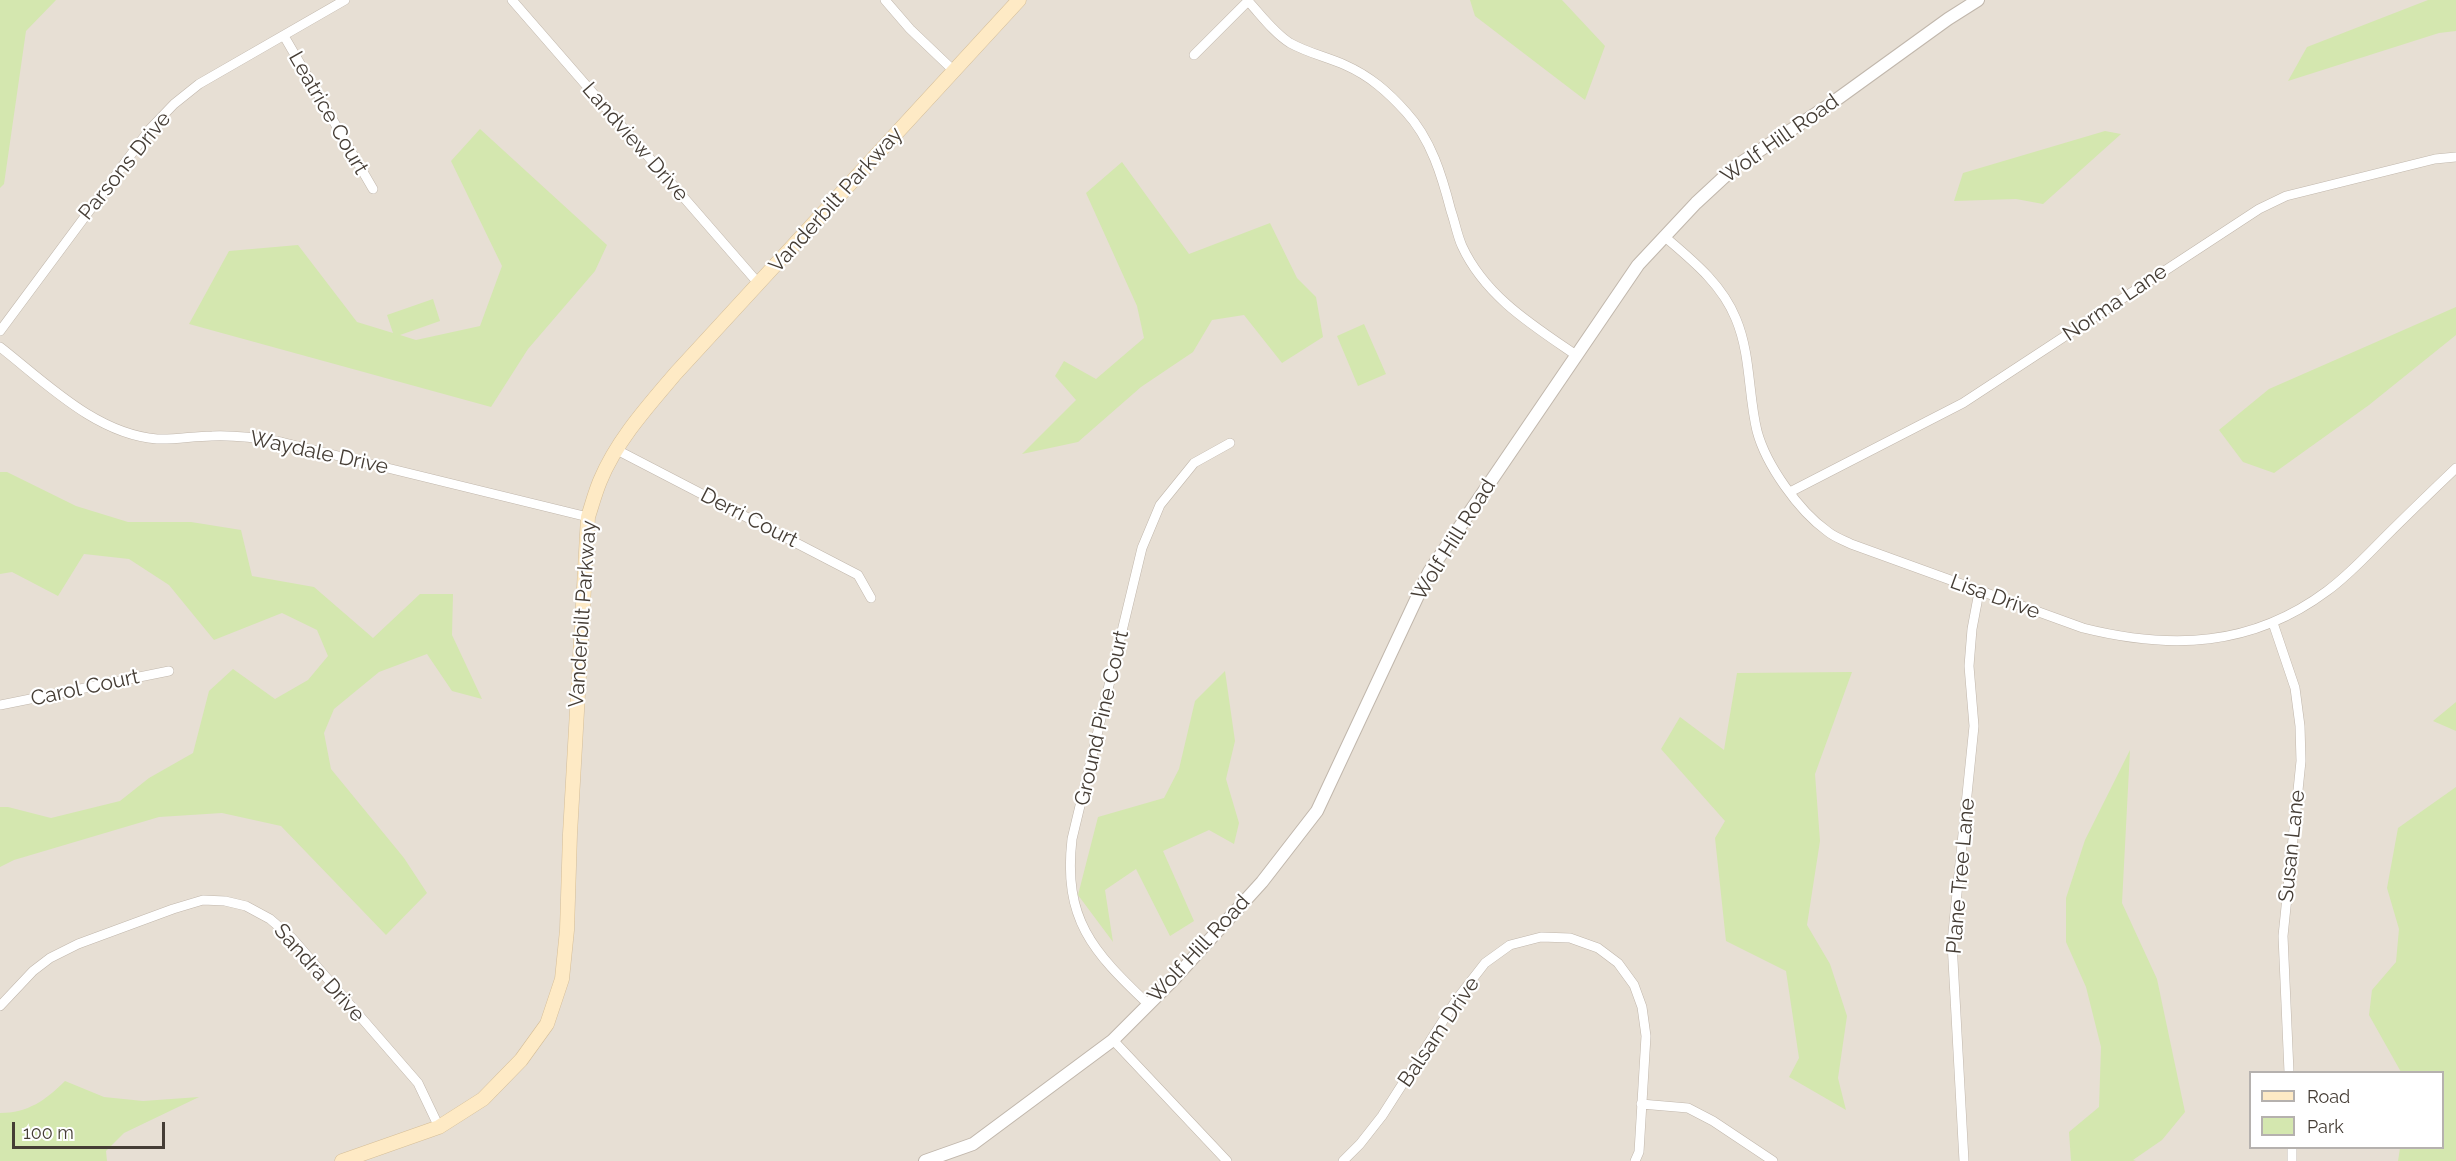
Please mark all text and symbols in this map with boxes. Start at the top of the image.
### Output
street label: Leatrice Court [283,47,373,179]
street label: Landview Drive [577,77,693,207]
street label: Wolf Hill Road [1716,89,1844,189]
street label: Parsons Drive [74,107,176,225]
street label: Vanderbilt Parkway [764,122,908,278]
street label: Norma Lane [2058,259,2172,347]
street label: Waydale Drive [247,426,391,480]
street label: Wolf Hill Road [1407,475,1501,605]
street label: Derri Court [696,483,802,553]
street label: Vanderbilt Parkway [564,520,602,708]
street label: Lisa Drive [1947,569,2043,625]
street label: Ground Pine Court [1070,628,1134,808]
street label: Carol Court [28,664,142,712]
street label: Susan Lane [2274,789,2310,903]
street label: Plane Tree Lane [1942,797,1980,955]
street label: Wolf Hill Road [1143,890,1255,1008]
street label: Sandra Drive [268,919,370,1027]
street label: Balsam Drive [1393,972,1485,1092]
legend [2249,1071,2444,1149]
text: Road [2307,1086,2350,1107]
scale bar [15,1110,168,1148]
text: Park [2307,1116,2344,1137]
text: 100 m [23,1122,74,1143]

